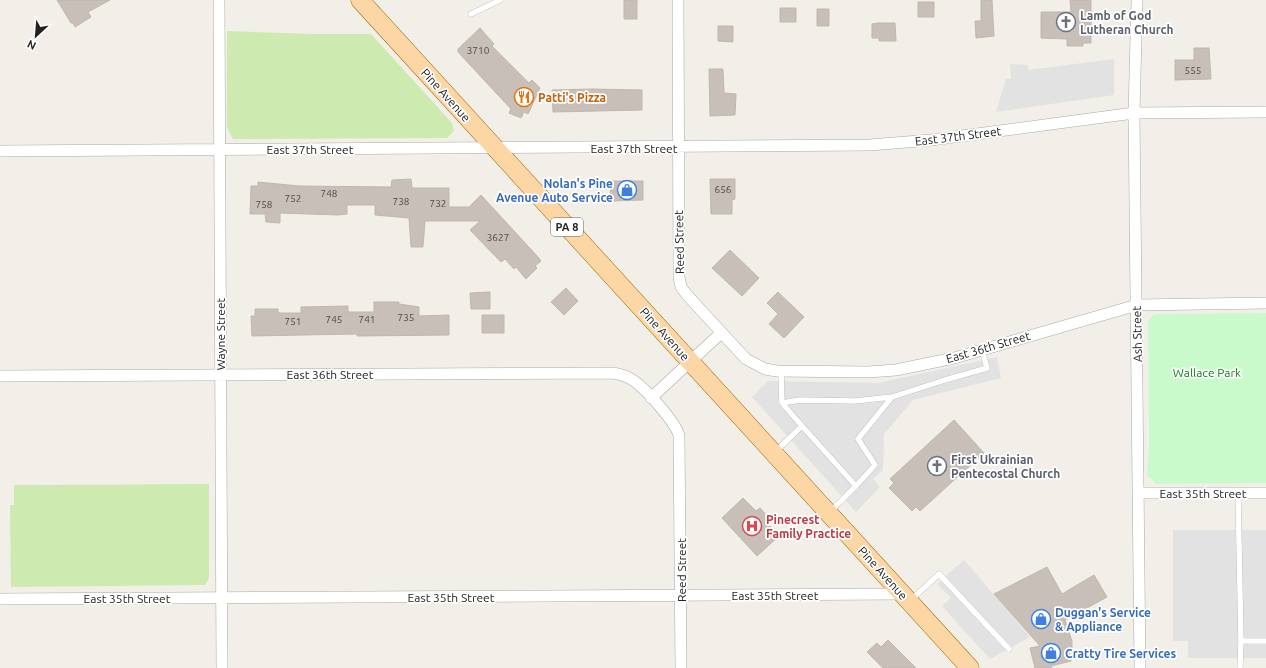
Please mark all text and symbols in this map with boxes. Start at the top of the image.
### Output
place label: Lamb of God Lutheran Church [1080,9,1173,36]
church icon: Lamb of God Lutheran Church [1055,11,1077,33]
north arrow [16,16,56,56]
text: N [25,38,38,52]
house number: 3710 [467,45,490,56]
house number: 555 [1185,65,1201,76]
street label: Pine Avenue [419,66,473,124]
restaurant icon: Patti's Pizza [513,86,535,108]
place label: Patti's Pizza [538,91,606,104]
street label: East 37th Street [914,124,1002,148]
street label: East 37th Street [591,142,678,155]
street label: East 37th Street [267,143,354,156]
place label: Nolan's Pine Avenue Auto Service [496,177,613,204]
shop icon: Nolan's Pine Avenue Auto Service [616,179,638,201]
house number: 656 [715,184,732,195]
house number: 748 [321,188,338,199]
house number: 752 [285,193,301,204]
house number: 738 [393,196,410,207]
house number: 732 [430,198,446,209]
house number: 758 [256,199,273,210]
street label: Reed Street [672,210,686,274]
road number: PA 8 [551,218,583,236]
house number: 3627 [487,232,509,243]
street label: Wayne Street [214,297,227,370]
street label: Pine Avenue [638,305,692,363]
street label: Ash Street [1130,305,1144,362]
house number: 735 [398,312,414,323]
house number: 745 [326,314,342,325]
house number: 741 [359,314,375,325]
house number: 751 [285,316,301,327]
street label: East 36th Street [944,329,1032,365]
park label: Wallace Park [1173,366,1241,379]
street label: East 36th Street [287,368,374,381]
place label: First Ukrainian Pentecostal Church [951,453,1060,480]
church icon: First Ukrainian Pentecostal Church [926,455,948,477]
street label: East 35th Street [1160,487,1247,500]
place label: Pinecrest Family Practice [766,513,851,540]
hospital icon: Pinecrest Family Practice [741,515,763,537]
street label: Reed Street [675,538,688,602]
street label: Pine Avenue [856,544,910,602]
street label: East 35th Street [732,589,819,602]
street label: East 35th Street [408,591,495,604]
street label: East 35th Street [84,592,171,605]
place label: Duggan's Service & Appliance [1055,606,1151,633]
shop icon: Duggan's Service & Appliance [1030,608,1052,630]
shop icon: Cratty Tire Services [1040,642,1062,664]
place label: Cratty Tire Services [1065,647,1176,660]

